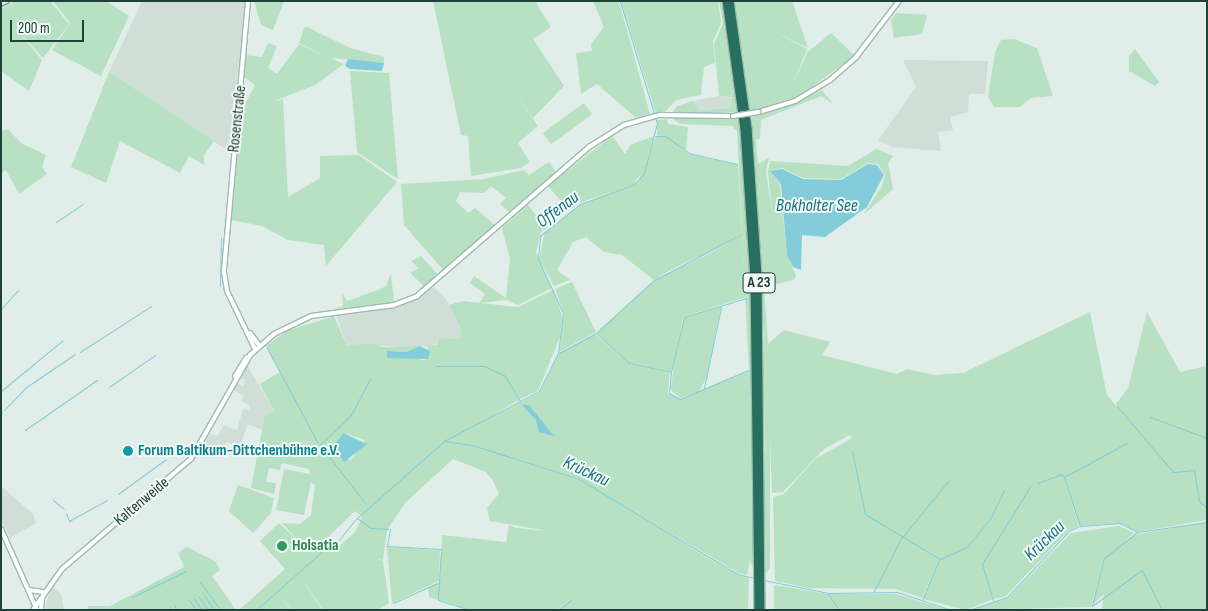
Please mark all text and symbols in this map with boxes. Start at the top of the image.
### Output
scale bar [12,10,86,42]
text: 200 m [18,19,50,38]
street label: Rosenstraße [225,85,251,153]
water label: Offenau [532,187,584,233]
water label: Bokholter See [776,195,858,217]
road number: A 23 [742,270,776,296]
place label: Forum Baltikum-Dittchenbühne e.V. [138,441,339,461]
marker: Forum Baltikum-Dittchenbühne e.V. [122,445,134,457]
water label: Krückau [559,452,613,492]
street label: Kaltenweide [111,474,173,530]
water label: Krückau [1020,516,1070,566]
place label: Holsatia [292,536,339,556]
marker: Holsatia [276,540,288,552]

